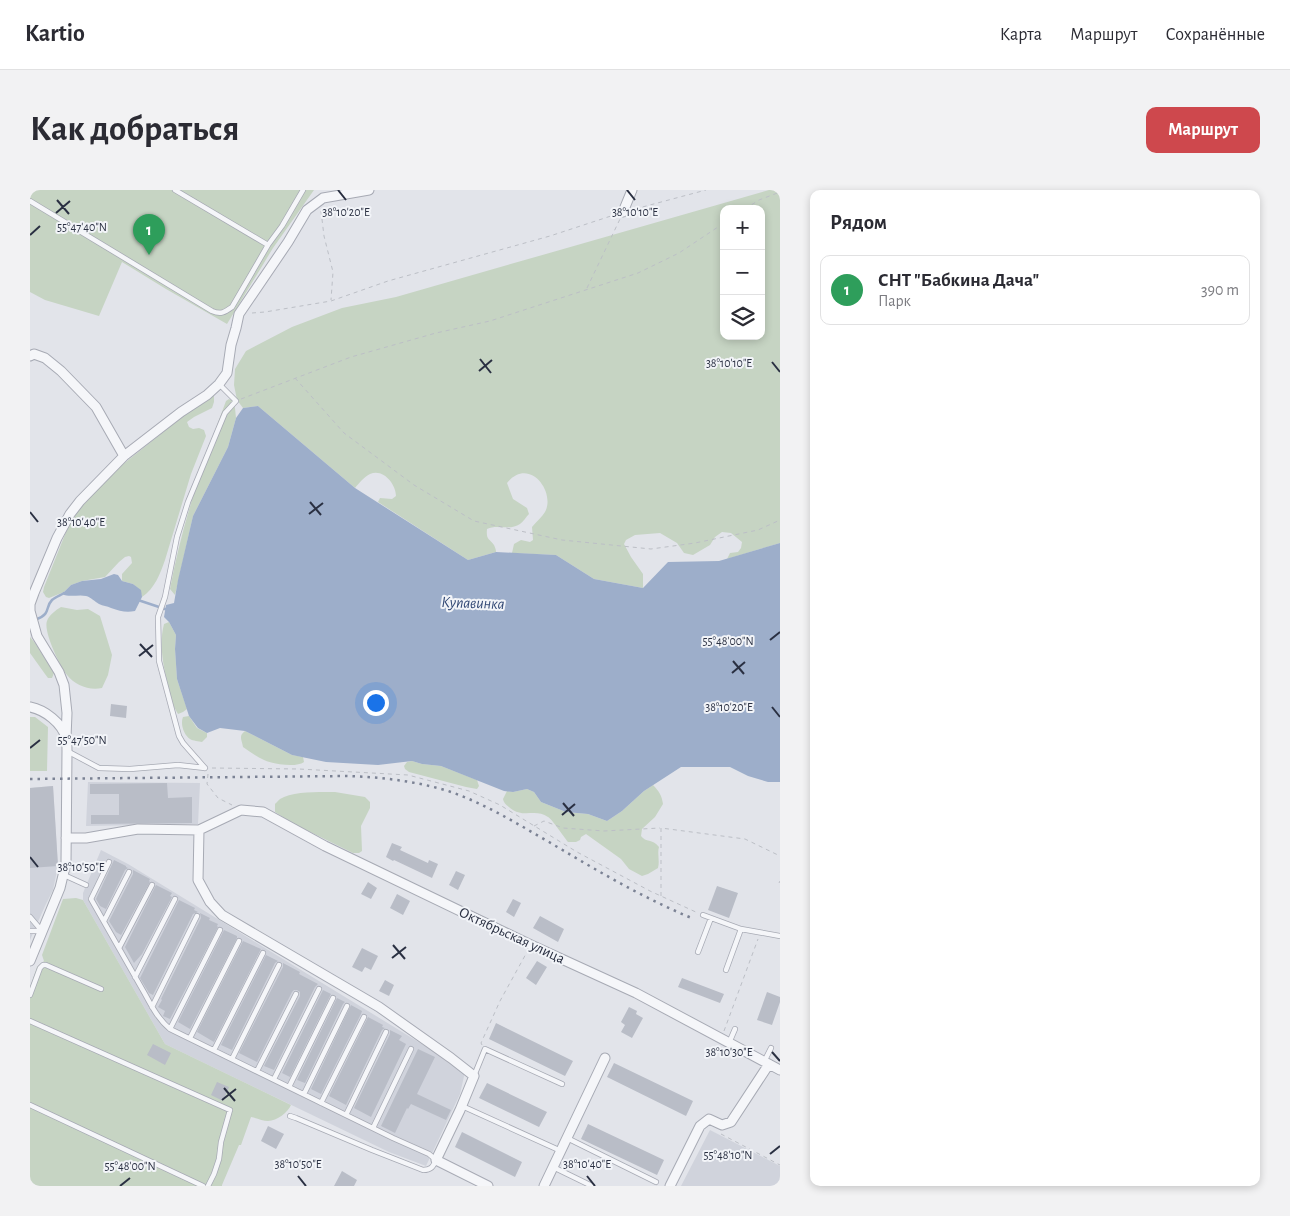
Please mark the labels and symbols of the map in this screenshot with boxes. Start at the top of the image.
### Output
text: 38°10'20"E [322,206,370,218]
text: 38°10'10"E [612,206,658,218]
pin: 1 [133,214,165,255]
text: 55°47'40"N [57,221,107,233]
text: 38°10'10"E [706,357,752,369]
text: 38°10'40"E [57,516,105,528]
water label: Купавинка [441,594,505,612]
text: 55°48'00"N [702,635,754,647]
your location [363,690,389,716]
text: 38°10'20"E [705,701,753,713]
text: 55°47'50"N [57,734,107,746]
text: 38°10'50"E [57,861,105,873]
street label: Октябрьская улица [457,904,567,967]
text: 38°10'30"E [705,1046,753,1058]
text: 55°48'10"N [703,1149,753,1161]
text: 38°10'50"E [274,1158,322,1170]
text: 38°10'40"E [563,1158,611,1170]
text: 55°48'00"N [104,1160,156,1172]

